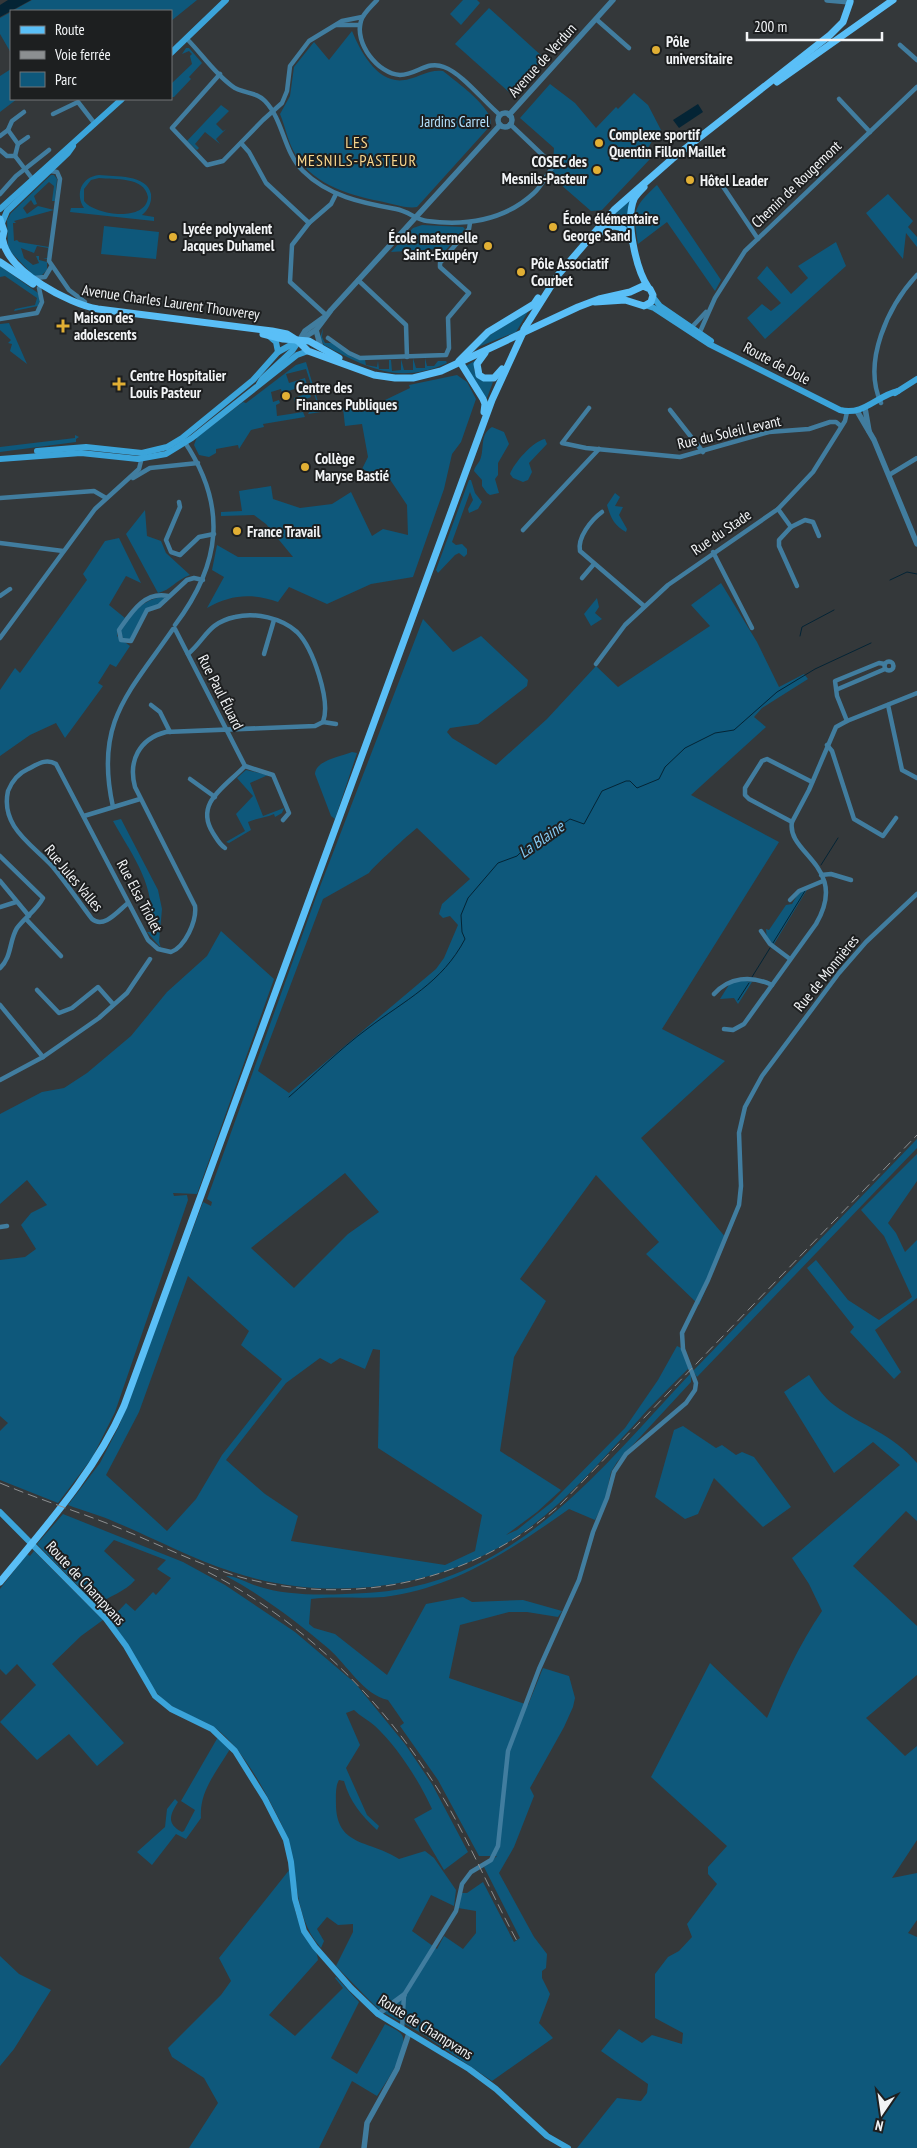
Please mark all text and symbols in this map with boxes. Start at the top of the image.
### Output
legend [10,10,172,100]
scale bar [747,10,882,42]
text: 200 m [754,17,787,36]
street label: Avenue de Verdun [504,19,580,101]
text: Route [55,20,85,39]
place label: Pôle universitaire [666,32,733,68]
marker: Pôle universitaire [650,44,662,56]
text: Voie ferrée [54,45,111,64]
text: Parc [55,70,77,89]
park label: Jardins Carrel [420,112,490,131]
place label: Complexe sportif Quentin Fillon Maillet [609,125,726,161]
district label: LES MESNILS-PASTEUR [297,132,417,170]
street label: Chemin de Rougemont [747,136,845,232]
marker: Complexe sportif Quentin Fillon Maillet [593,137,605,149]
place label: COSEC des Mesnils-Pasteur [502,152,588,188]
marker: COSEC des Mesnils-Pasteur [591,164,603,176]
place label: Hôtel Leader [700,171,769,190]
marker: Hôtel Leader [684,174,696,186]
place label: École élémentaire George Sand [563,209,659,245]
place label: Lycée polyvalent Jacques Duhamel [182,219,275,255]
marker: École élémentaire George Sand [547,221,559,233]
place label: École maternelle Saint-Exupéry [388,228,479,264]
marker: Lycée polyvalent Jacques Duhamel [167,231,179,243]
marker: École maternelle Saint-Exupéry [482,240,494,252]
place label: Pôle Associatif Courbet [531,254,609,290]
marker: Pôle Associatif Courbet [515,266,527,278]
street label: Avenue Charles Laurent Thouverey [81,280,261,324]
place label: Maison des adolescents [74,308,137,344]
marker: Maison des adolescents [56,319,70,333]
street label: Route de Dole [740,337,814,389]
place label: Centre Hospitalier Louis Pasteur [130,366,227,402]
marker: Centre Hospitalier Louis Pasteur [112,377,126,391]
place label: Centre des Finances Publiques [296,378,397,414]
marker: Centre des Finances Publiques [280,390,292,402]
street label: Rue du Soleil Levant [675,411,783,453]
place label: Collège Maryse Bastié [315,449,389,485]
marker: Collège Maryse Bastié [299,461,311,473]
street label: Rue du Stade [687,505,755,559]
place label: France Travail [247,522,321,541]
marker: France Travail [231,525,243,537]
street label: Rue Paul Éluard [194,651,248,733]
water label: La Blaine [514,815,569,862]
street label: Rue Jules Valles [41,841,107,915]
street label: Rue Elsa Triolet [113,856,167,936]
street label: Rue de Monnières [789,931,863,1015]
street label: Route de Champvans [42,1537,130,1629]
street label: Route de Champvans [375,1990,477,2064]
north arrow [857,2088,907,2138]
text: N [873,2116,885,2135]

